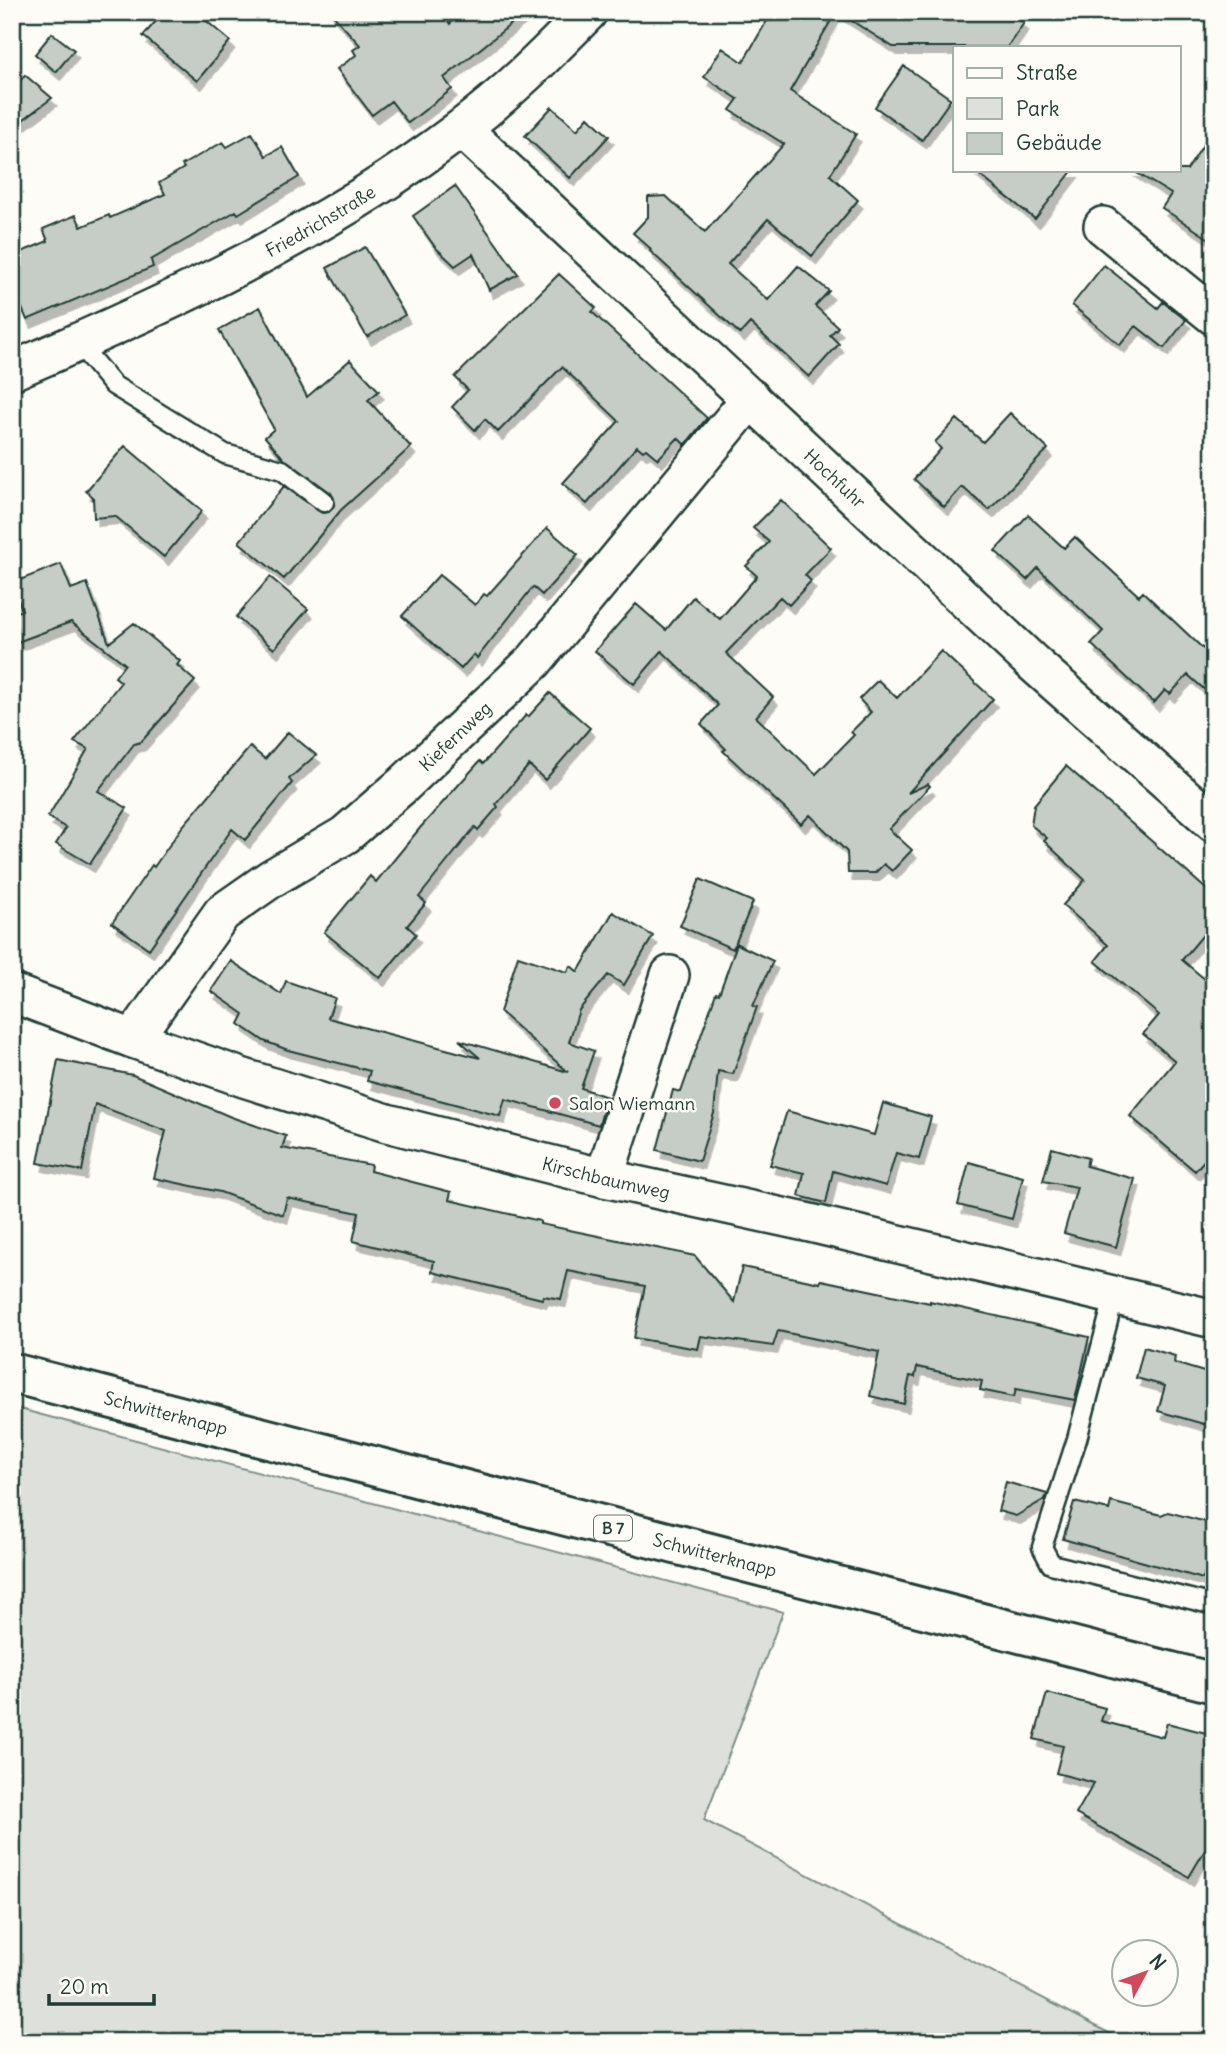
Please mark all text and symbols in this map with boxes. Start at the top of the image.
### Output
legend [953,46,1180,172]
text: Straße [1016,59,1077,86]
text: Park [1016,95,1059,122]
text: Gebäude [1016,129,1102,156]
street label: Friedrichstraße [261,180,379,262]
street label: Hochfuhr [799,443,872,513]
street label: Kiefernweg [414,696,496,776]
place label: Salon Wiemann [569,1092,695,1115]
marker: Salon Wiemann [547,1095,563,1111]
street label: Kirschbaumweg [540,1151,672,1204]
street label: Schwitterknapp [102,1386,230,1440]
road number: B 7 [594,1516,632,1540]
street label: Schwitterknapp [651,1527,779,1581]
north arrow [1110,1938,1180,2008]
text: N [1144,1949,1171,1975]
scale bar [49,1963,154,2007]
text: 20 m [60,1973,109,2000]

